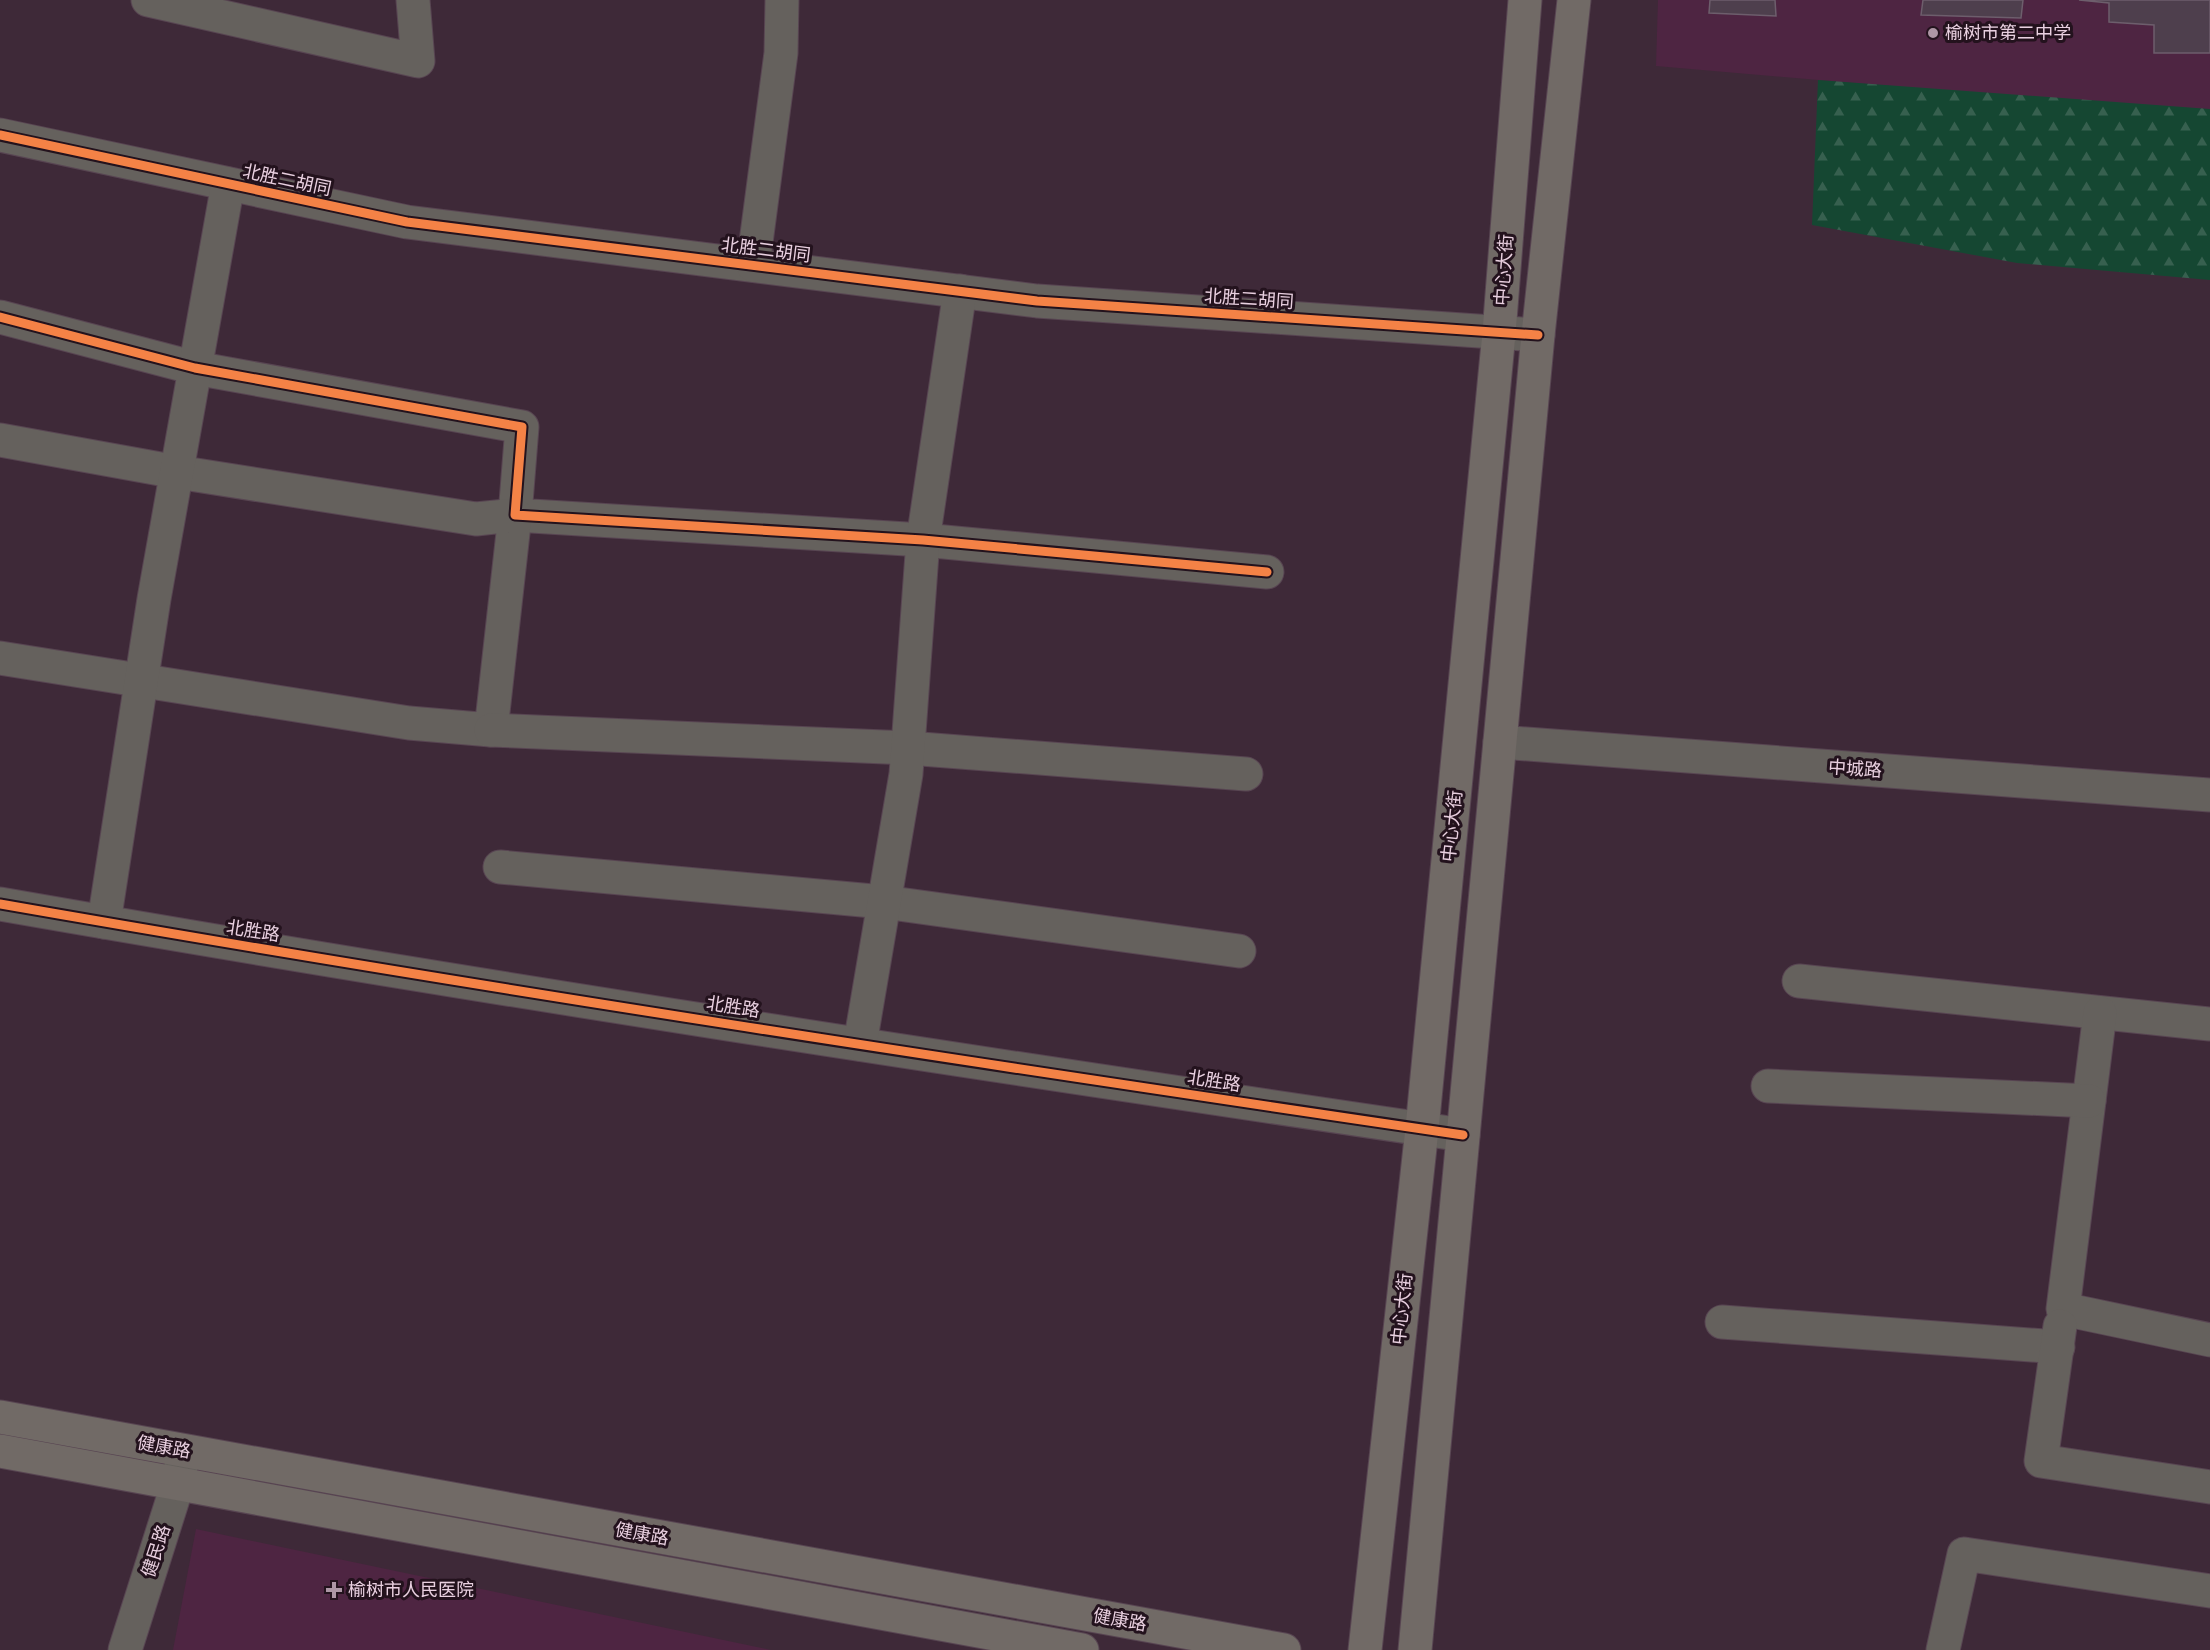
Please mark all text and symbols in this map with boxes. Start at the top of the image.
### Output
place label: 榆树市第二中学 [1945,22,2071,44]
marker: 榆树市第二中学 [1926,26,1940,40]
street label: 北胜二胡同 [241,160,333,200]
street label: 中心大街 [1491,233,1517,307]
street label: 北胜二胡同 [720,234,812,266]
street label: 北胜二胡同 [1203,285,1295,313]
street label: 中城路 [1827,756,1883,782]
street label: 中心大街 [1437,789,1467,863]
street label: 北胜路 [225,916,281,946]
street label: 北胜路 [705,992,761,1022]
street label: 北胜路 [1186,1066,1242,1096]
street label: 中心大街 [1387,1272,1417,1346]
street label: 健康路 [136,1431,192,1463]
street label: 健康路 [614,1518,670,1550]
street label: 健民路 [137,1522,175,1580]
place label: 榆树市人民医院 [348,1579,474,1601]
marker: 榆树市人民医院 [325,1581,343,1599]
street label: 健康路 [1092,1604,1148,1636]

